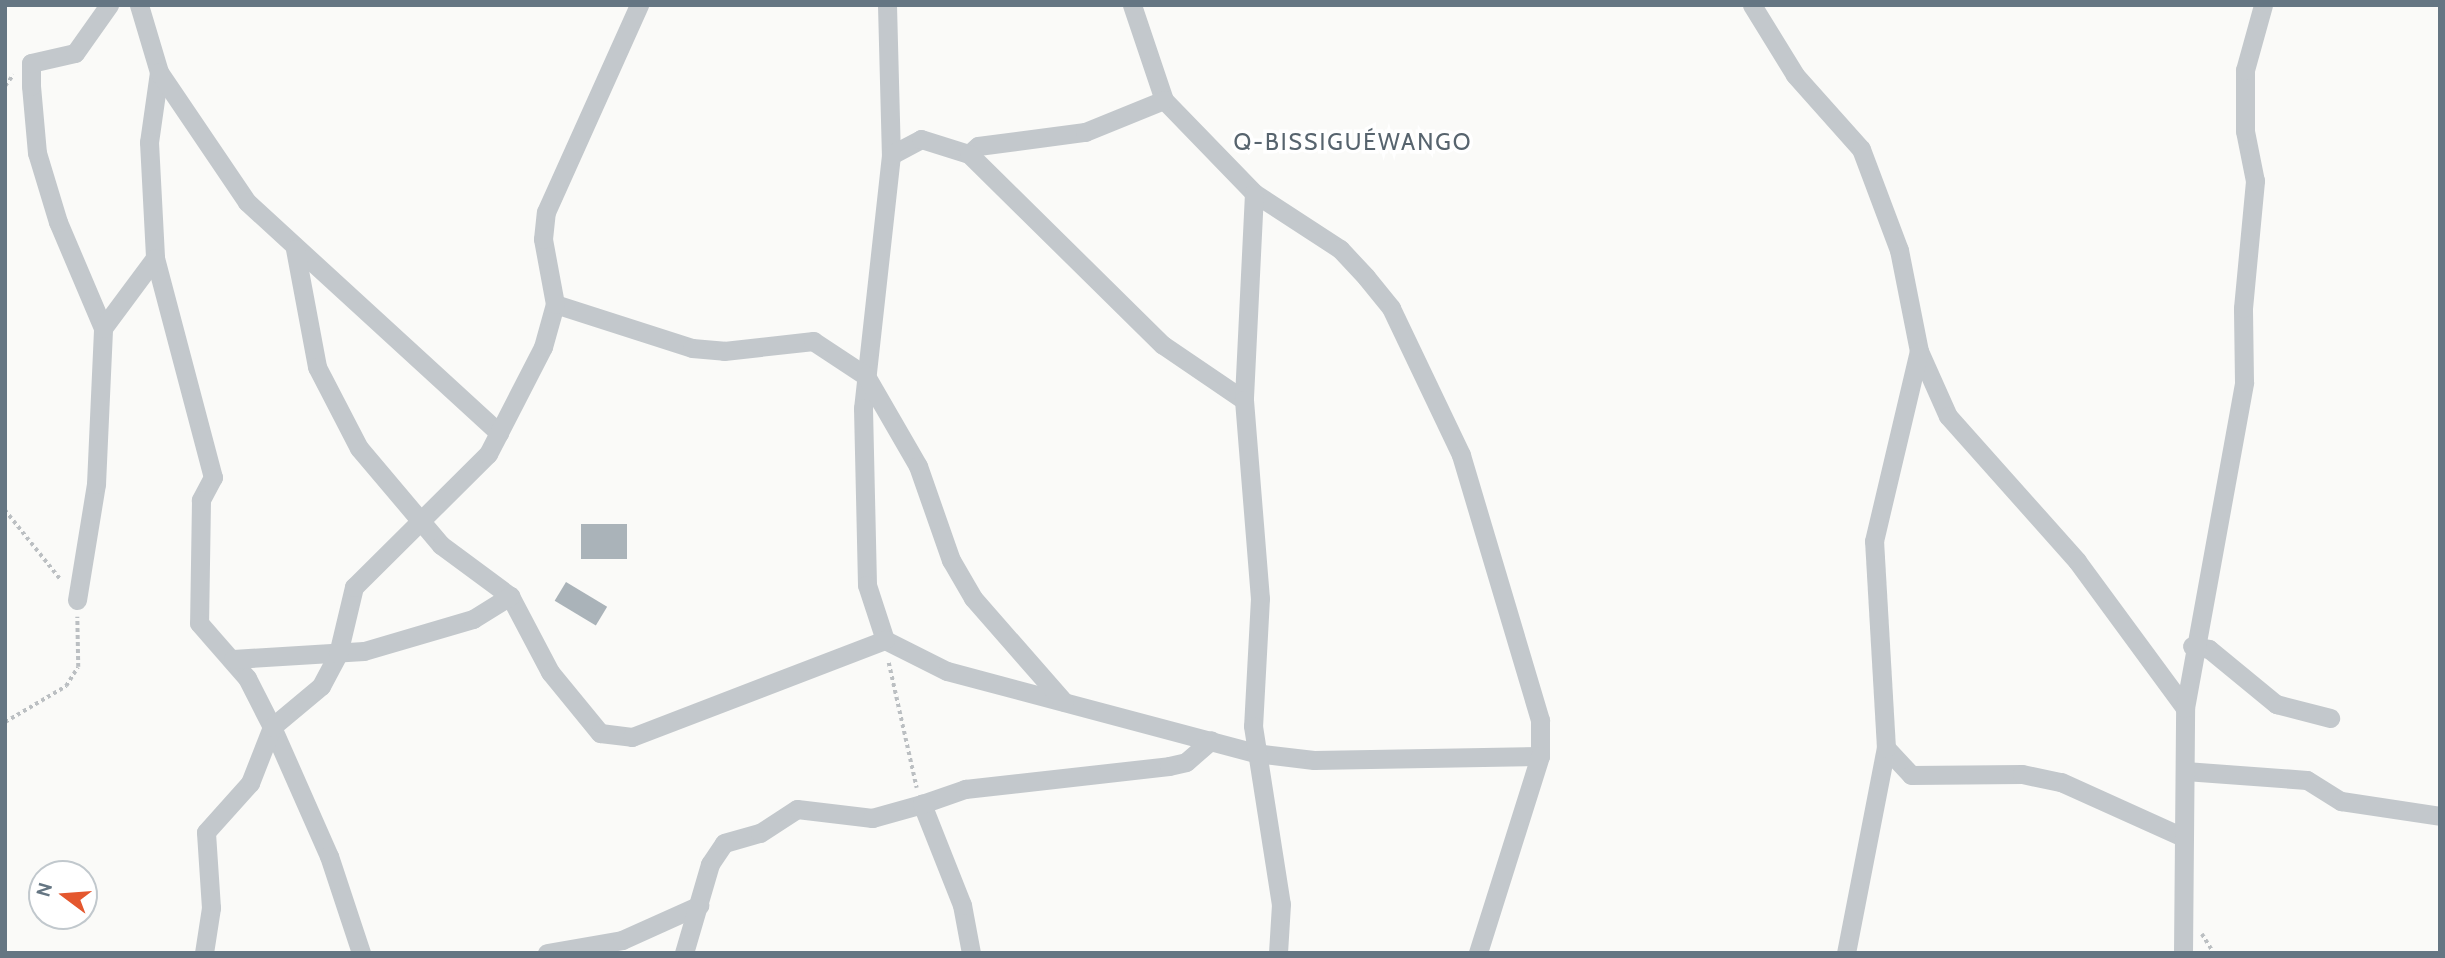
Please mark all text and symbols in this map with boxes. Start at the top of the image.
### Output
district label: Q-BISSIGUÉWANGO [1235,128,1471,156]
north arrow [28,860,98,930]
text: N [31,880,57,899]

